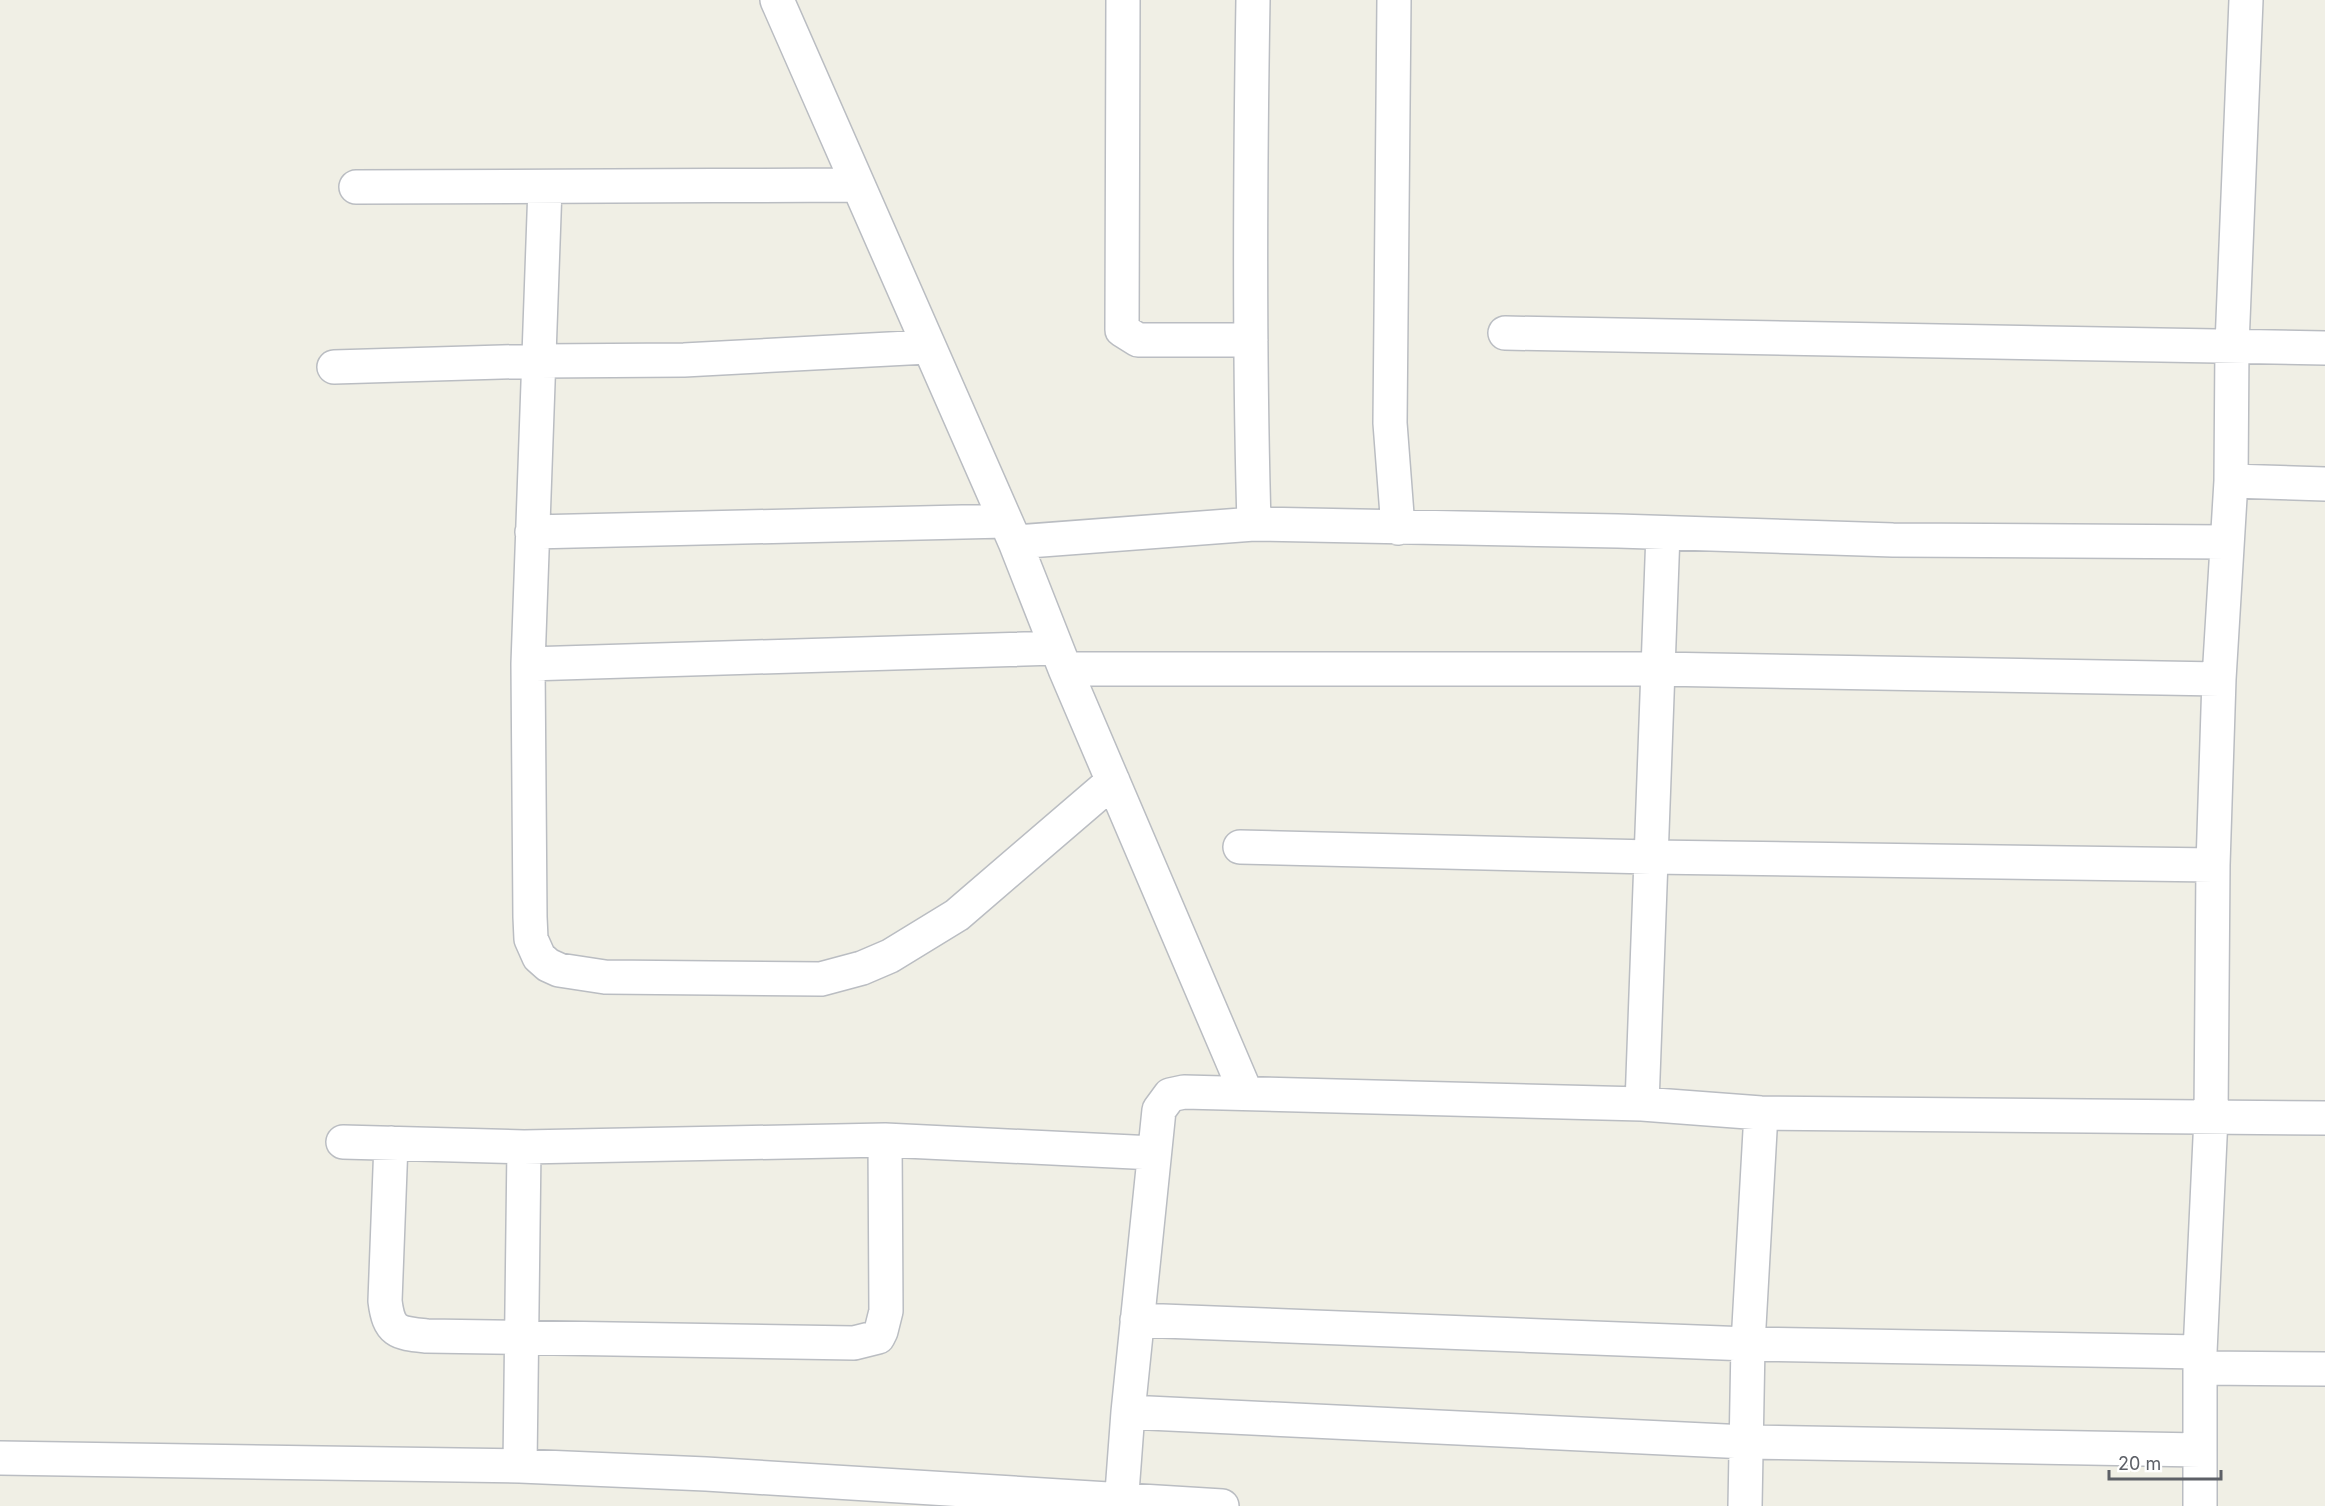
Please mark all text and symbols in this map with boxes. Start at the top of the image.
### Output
scale bar [2109,1443,2222,1481]
text: 20 m [2118,1453,2161,1474]

